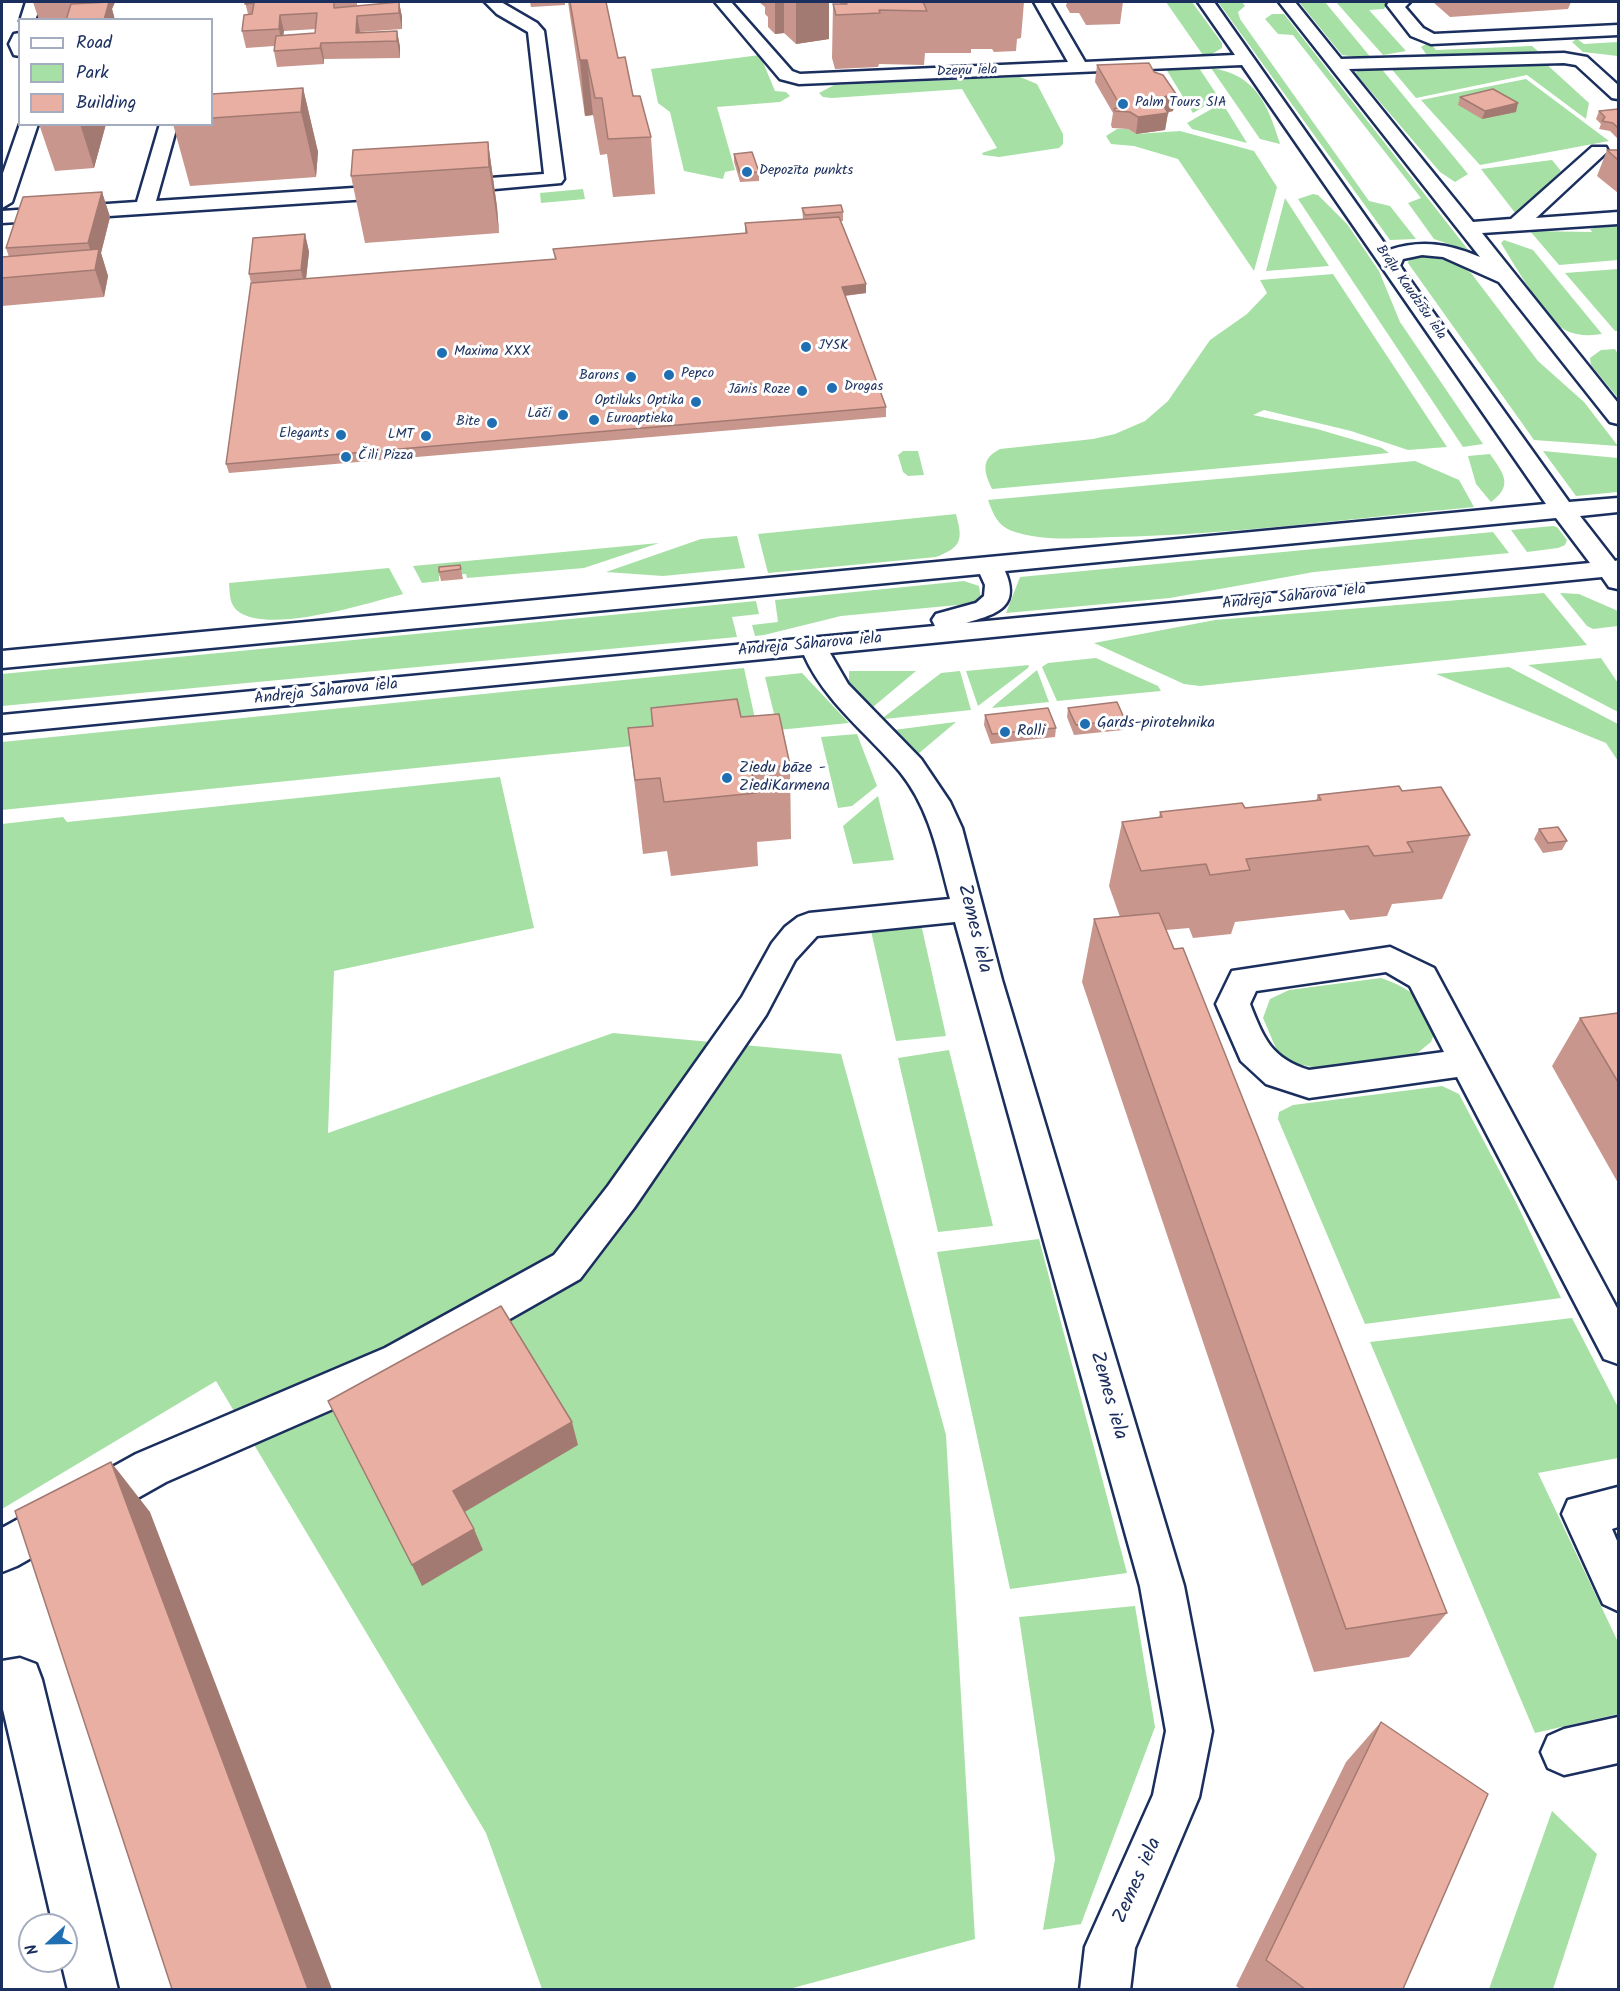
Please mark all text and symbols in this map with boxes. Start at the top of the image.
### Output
legend [18,18,213,126]
text: Road [76,29,112,58]
text: Park [76,59,109,88]
street label: Dzeņu iela [936,63,998,81]
text: Building [76,89,136,118]
place label: Palm Tours SIA [1135,96,1226,112]
marker: Palm Tours SIA [1116,97,1130,111]
place label: Depozīta punkts [759,164,853,180]
marker: Depozīta punkts [740,165,754,179]
street label: Brāļu Kaudzīšu iela [1371,242,1449,344]
place label: JYSK [818,339,848,355]
marker: JYSK [799,340,813,354]
place label: Maxima XXX [454,345,530,361]
marker: Maxima XXX [435,346,449,360]
place label: Pepco [681,367,714,383]
marker: Pepco [662,368,676,382]
place label: Barons [579,369,619,385]
marker: Barons [624,370,638,384]
place label: Drogas [844,380,883,396]
marker: Drogas [825,381,839,395]
place label: Jānis Roze [727,383,790,399]
marker: Jānis Roze [795,384,809,398]
place label: Optiluks Optika [595,394,684,410]
marker: Optiluks Optika [689,395,703,409]
place label: Lāči [527,407,551,423]
marker: Lāči [556,408,570,422]
place label: Euroaptieka [606,412,673,428]
marker: Euroaptieka [587,413,601,427]
place label: Bite [456,415,480,431]
marker: Bite [485,416,499,430]
place label: Elegants [279,427,329,443]
marker: Elegants [334,428,348,442]
place label: LMT [388,428,414,444]
marker: LMT [419,429,433,443]
place label: Čili Pizza [358,449,413,465]
marker: Čili Pizza [339,450,353,464]
street label: Andreja Saharova iela [1221,581,1367,615]
street label: Andreja Saharova iela [737,630,883,662]
street label: Andreja Saharova iela [253,676,399,710]
place label: Gards-pirotehnika [1097,714,1215,734]
marker: Gards-pirotehnika [1078,717,1092,731]
place label: Rolli [1017,722,1045,742]
marker: Rolli [998,725,1012,739]
place label: Ziedu bāze - ZiediKarmena [739,759,830,797]
marker: Ziedu bāze - ZiediKarmena [720,771,734,785]
street label: Zemes iela [950,882,996,976]
street label: Zemes iela [1083,1349,1131,1443]
street label: Zemes iela [1110,1835,1168,1927]
north arrow [18,1913,78,1973]
text: N [19,1940,46,1959]

